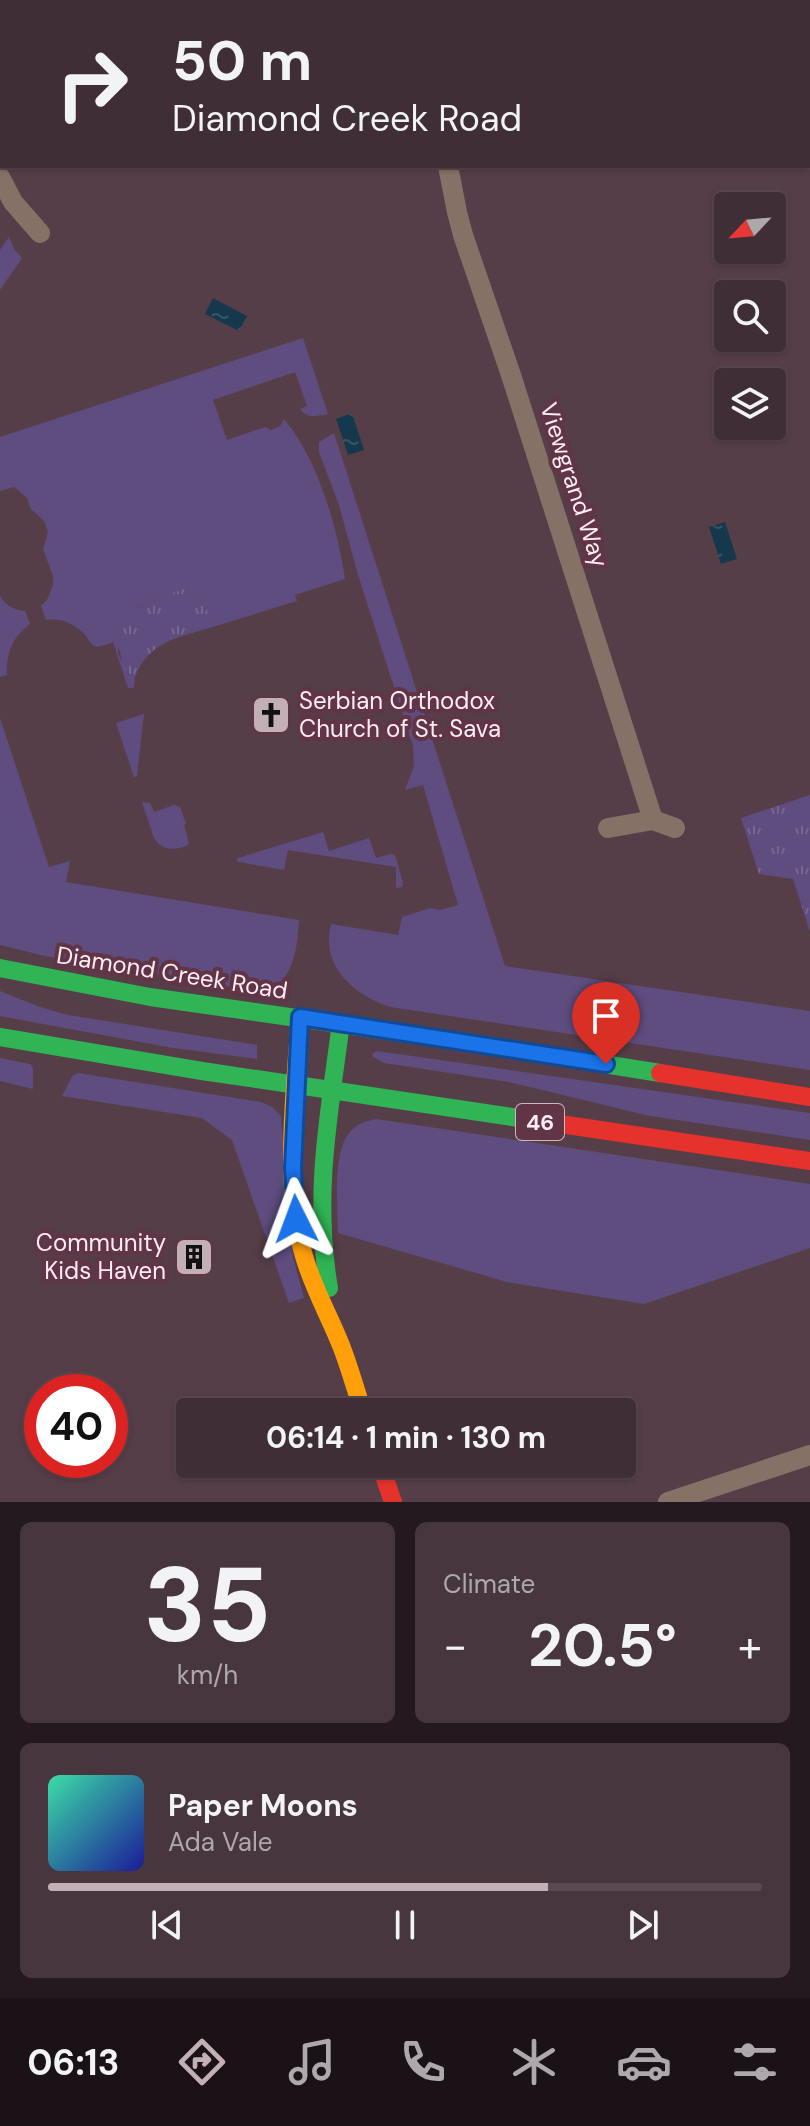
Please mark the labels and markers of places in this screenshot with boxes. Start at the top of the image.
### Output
place label: Serbian Orthodox Church of St. Sava [299,685,501,744]
church icon: Serbian Orthodox Church of St. Sava [250,694,292,736]
pin [572,982,640,1064]
place label: Community Kids Haven [36,1227,166,1286]
building icon: Community Kids Haven [173,1236,215,1278]

